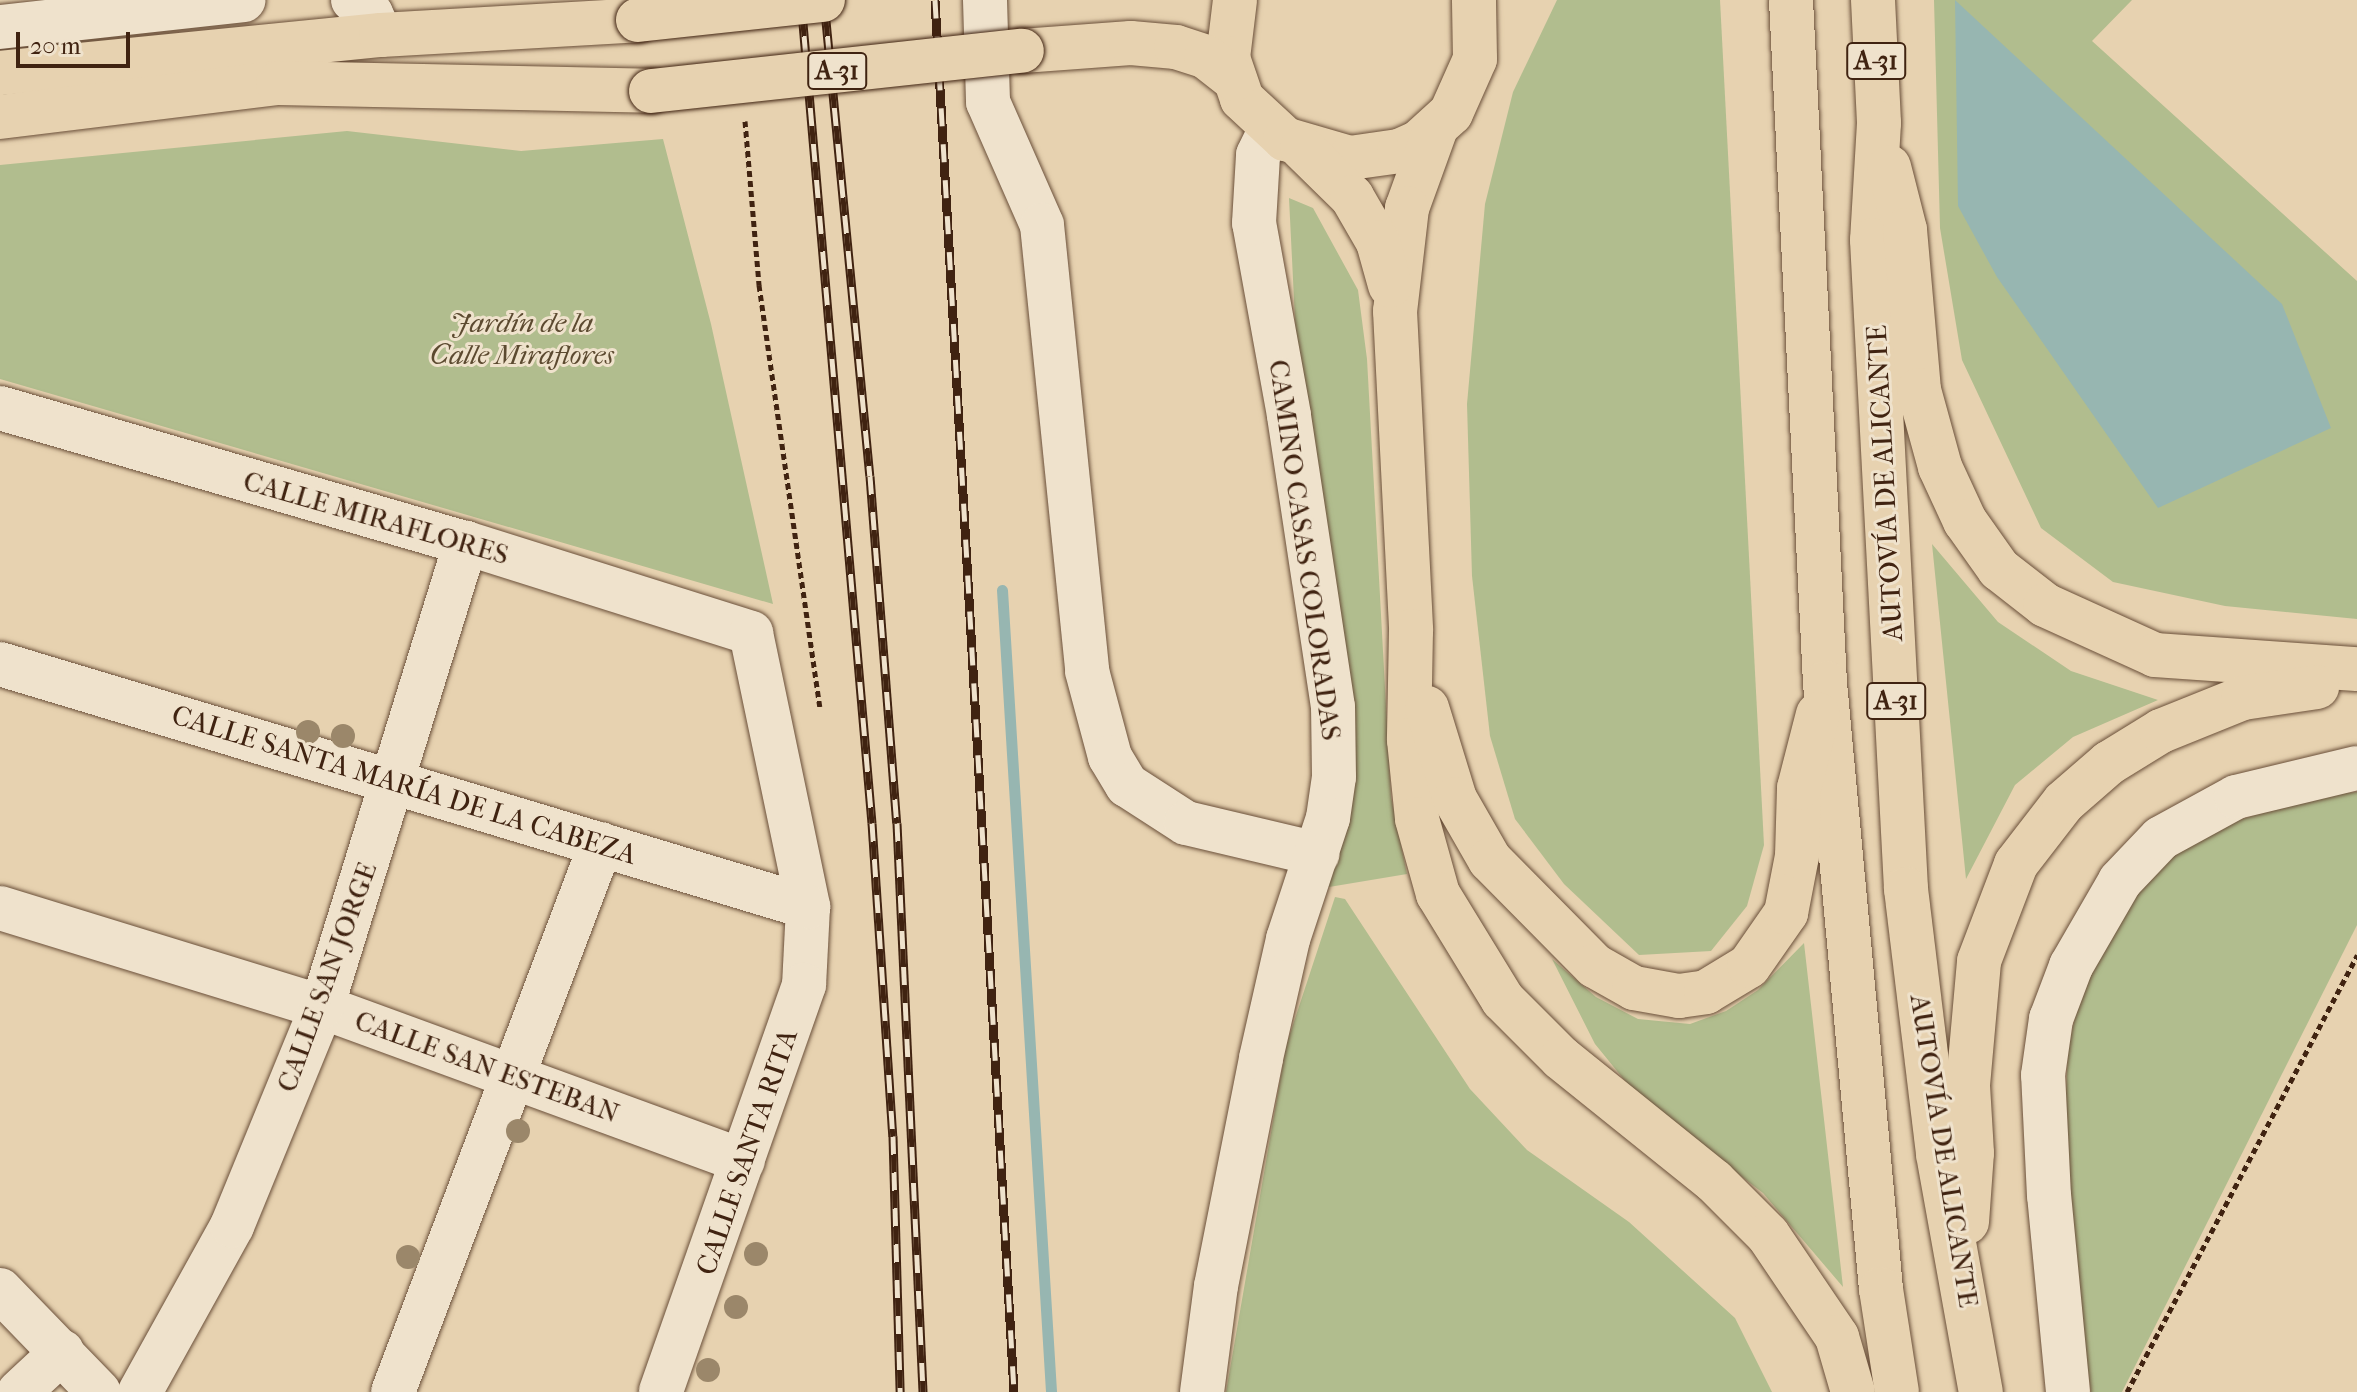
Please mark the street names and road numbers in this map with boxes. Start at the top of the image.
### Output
road number: A-31 [1846,39,1906,83]
road number: A-31 [807,49,867,93]
street label: AUTOVÍA DE ALICANTE [1860,324,1910,642]
street label: CAMINO CASAS COLORADAS [1262,358,1348,742]
street label: CALLE MIRAFLORES [239,464,513,572]
road number: A-31 [1866,679,1926,723]
street label: CALLE SANTA MARÍA DE LA CABEZA [168,698,640,872]
street label: CALLE SAN JORGE [270,857,384,1097]
street label: AUTOVÍA DE ALICANTE [1903,992,1985,1310]
street label: CALLE SAN ESTEBAN [350,1004,624,1130]
street label: CALLE SANTA RITA [689,1025,805,1279]

